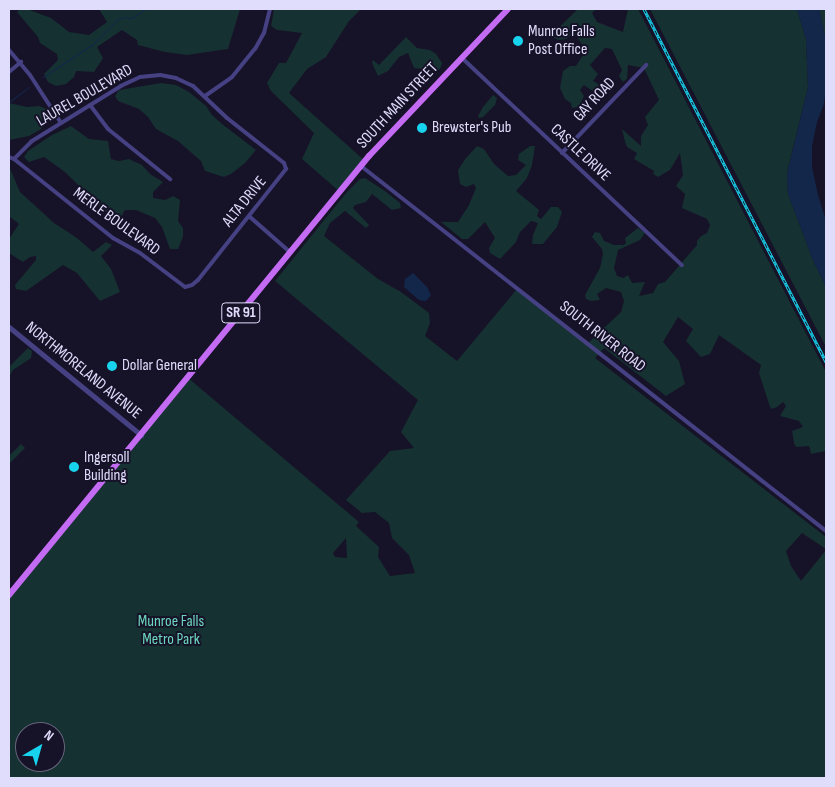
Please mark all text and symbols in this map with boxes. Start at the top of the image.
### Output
place label: Munroe Falls Post Office [528,22,595,60]
marker: Munroe Falls Post Office [512,35,524,47]
street label: SOUTH MAIN STREET [353,59,443,153]
street label: LAUREL BOULEVARD [34,61,136,131]
street label: GAY ROAD [570,74,620,126]
place label: Brewster's Pub [432,118,511,138]
street label: CASTLE DRIVE [546,120,614,186]
marker: Brewster's Pub [416,122,428,134]
street label: ALTA DRIVE [219,173,271,231]
street label: MERLE BOULEVARD [69,184,163,260]
street label: SOUTH RIVER ROAD [555,297,649,377]
road number: SR 91 [221,300,261,326]
street label: NORTHMORELAND AVENUE [21,318,145,424]
place label: Dollar General [122,356,197,376]
marker: Dollar General [106,360,118,372]
place label: Ingersoll Building [84,448,130,486]
marker: Ingersoll Building [68,461,80,473]
park label: Munroe Falls Metro Park [138,612,204,650]
north arrow [15,722,65,772]
text: N [41,727,57,745]

